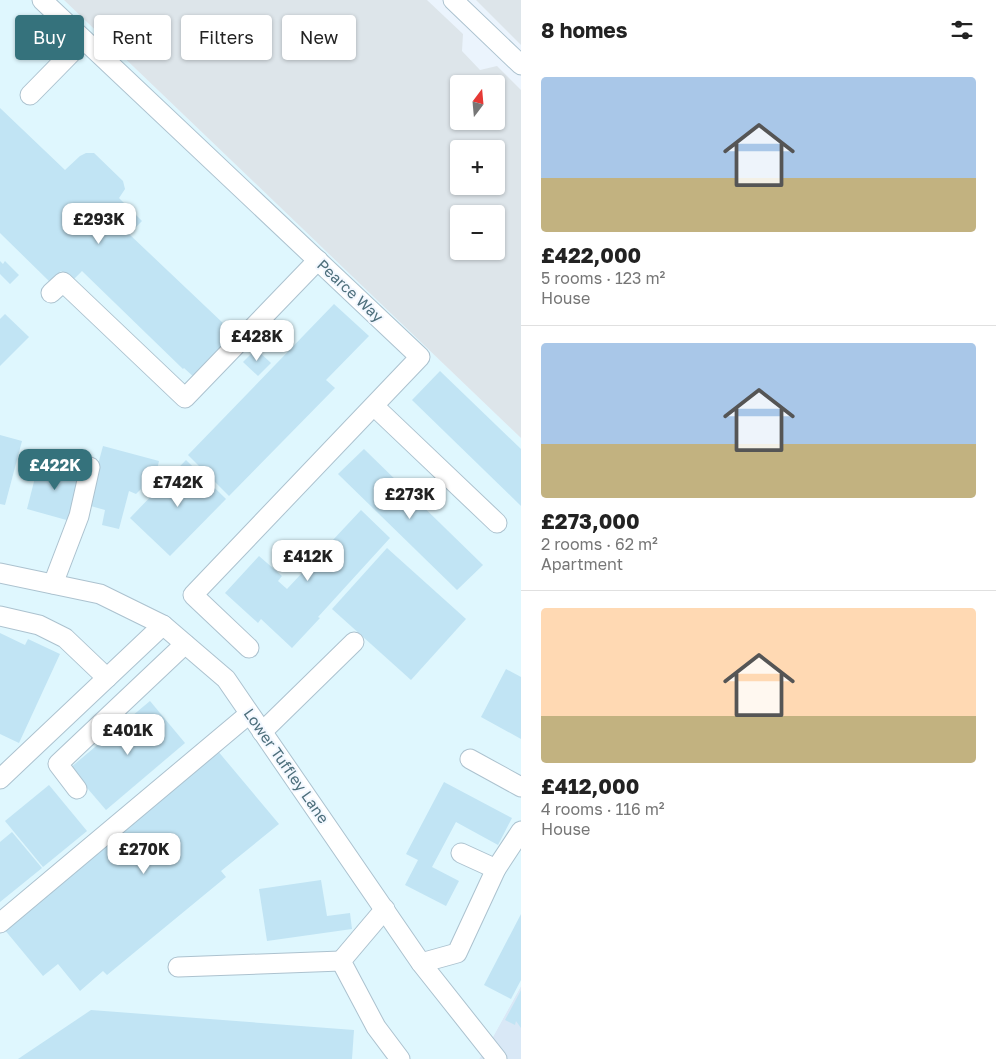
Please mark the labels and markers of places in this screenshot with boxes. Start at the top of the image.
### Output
pin: £293K [64,202,134,245]
pin: £428K [222,320,292,362]
pin: £422K [20,448,90,491]
pin: £742K [143,466,213,508]
pin: £273K [375,478,445,520]
pin: £412K [273,540,343,582]
pin: £401K [93,714,163,756]
pin: £270K [109,832,179,875]

